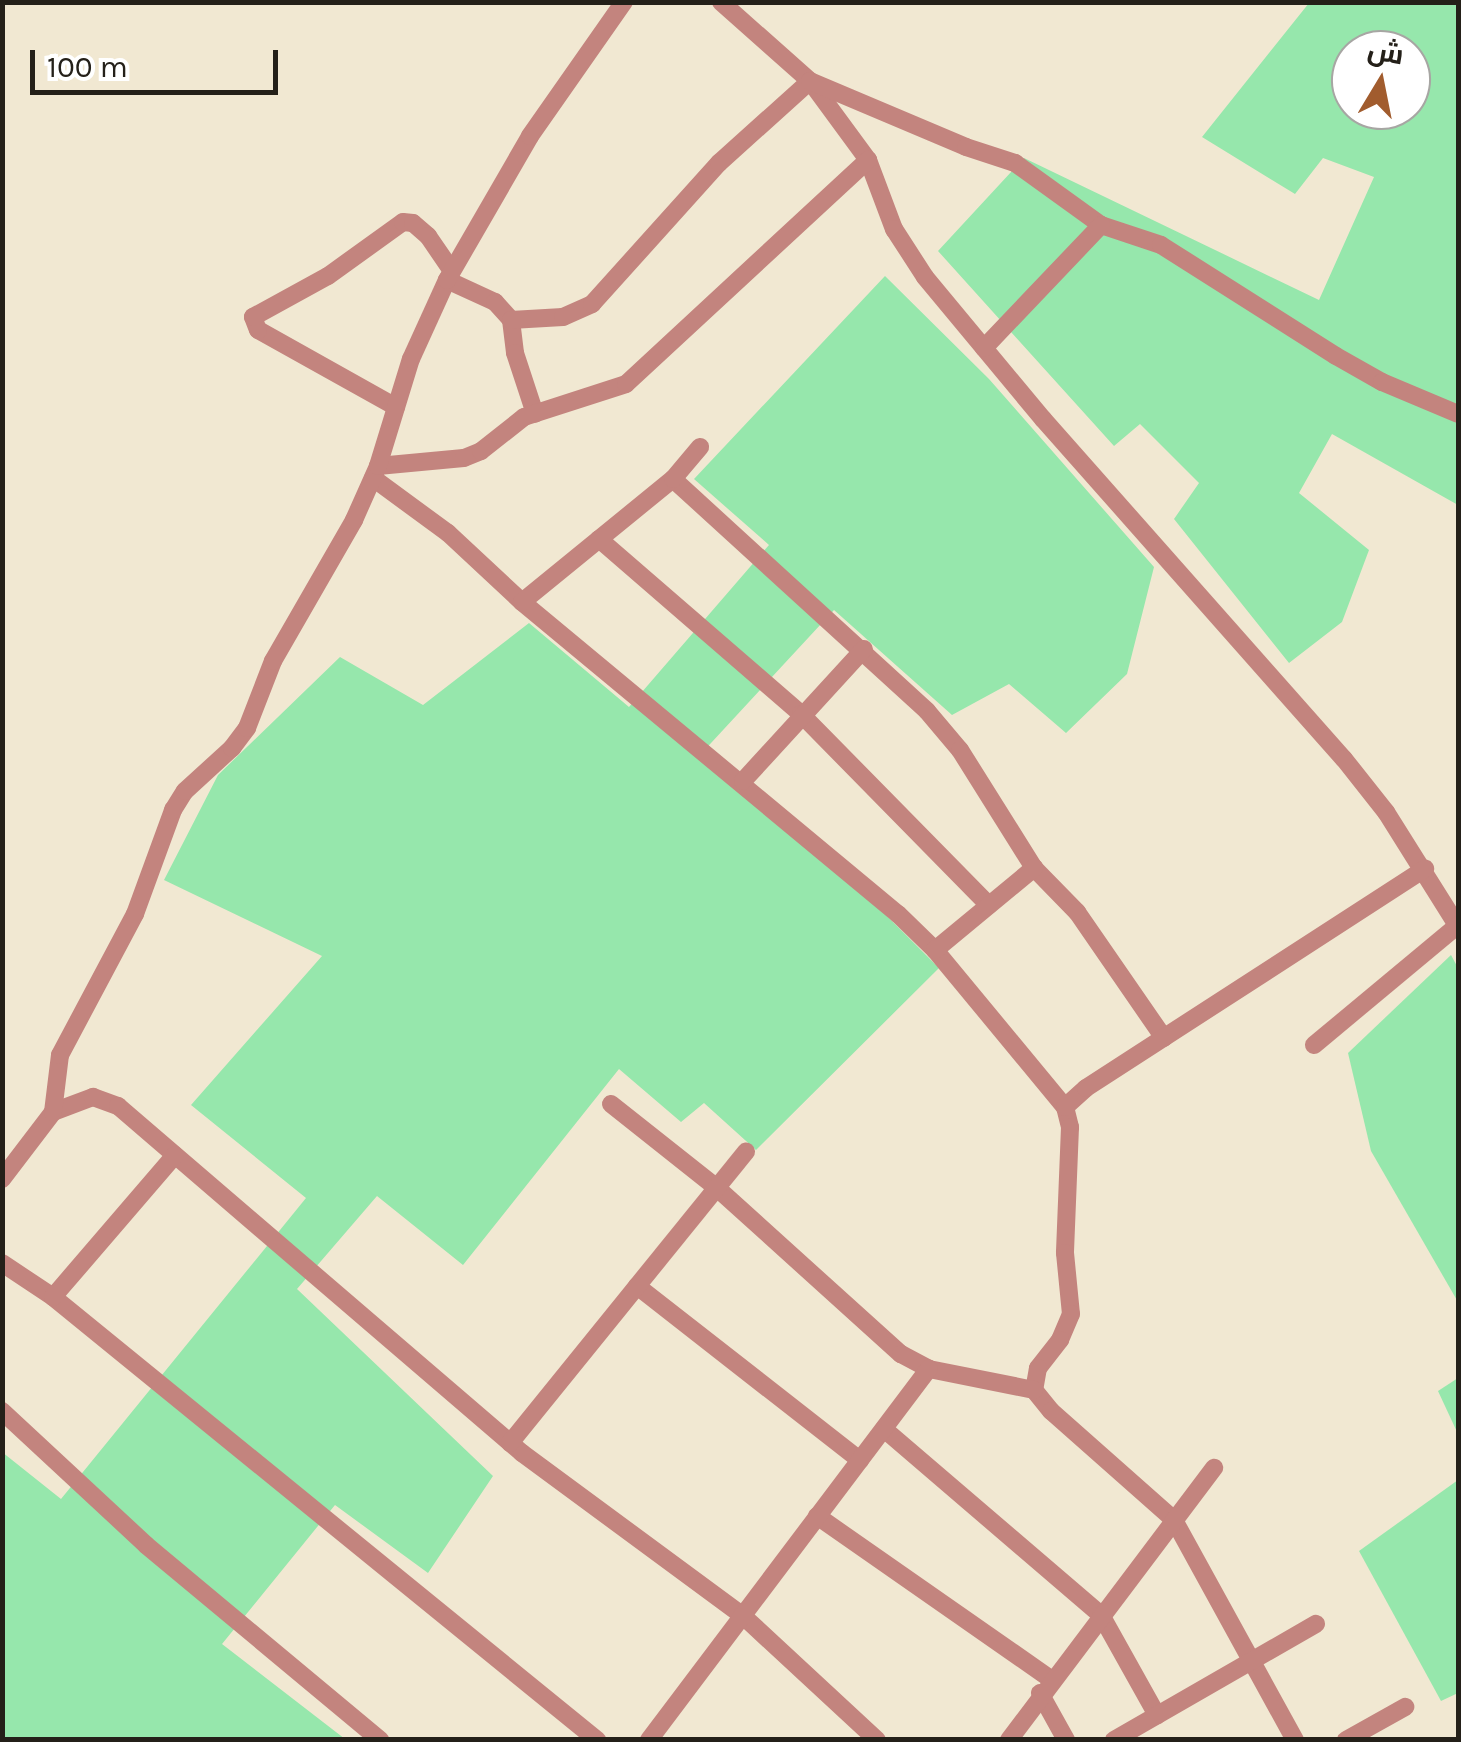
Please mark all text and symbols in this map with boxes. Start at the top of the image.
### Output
scale bar [35,30,282,92]
north arrow [1331,30,1431,130]
text: ش [1365,33,1407,71]
text: 100 m [47,49,128,85]

